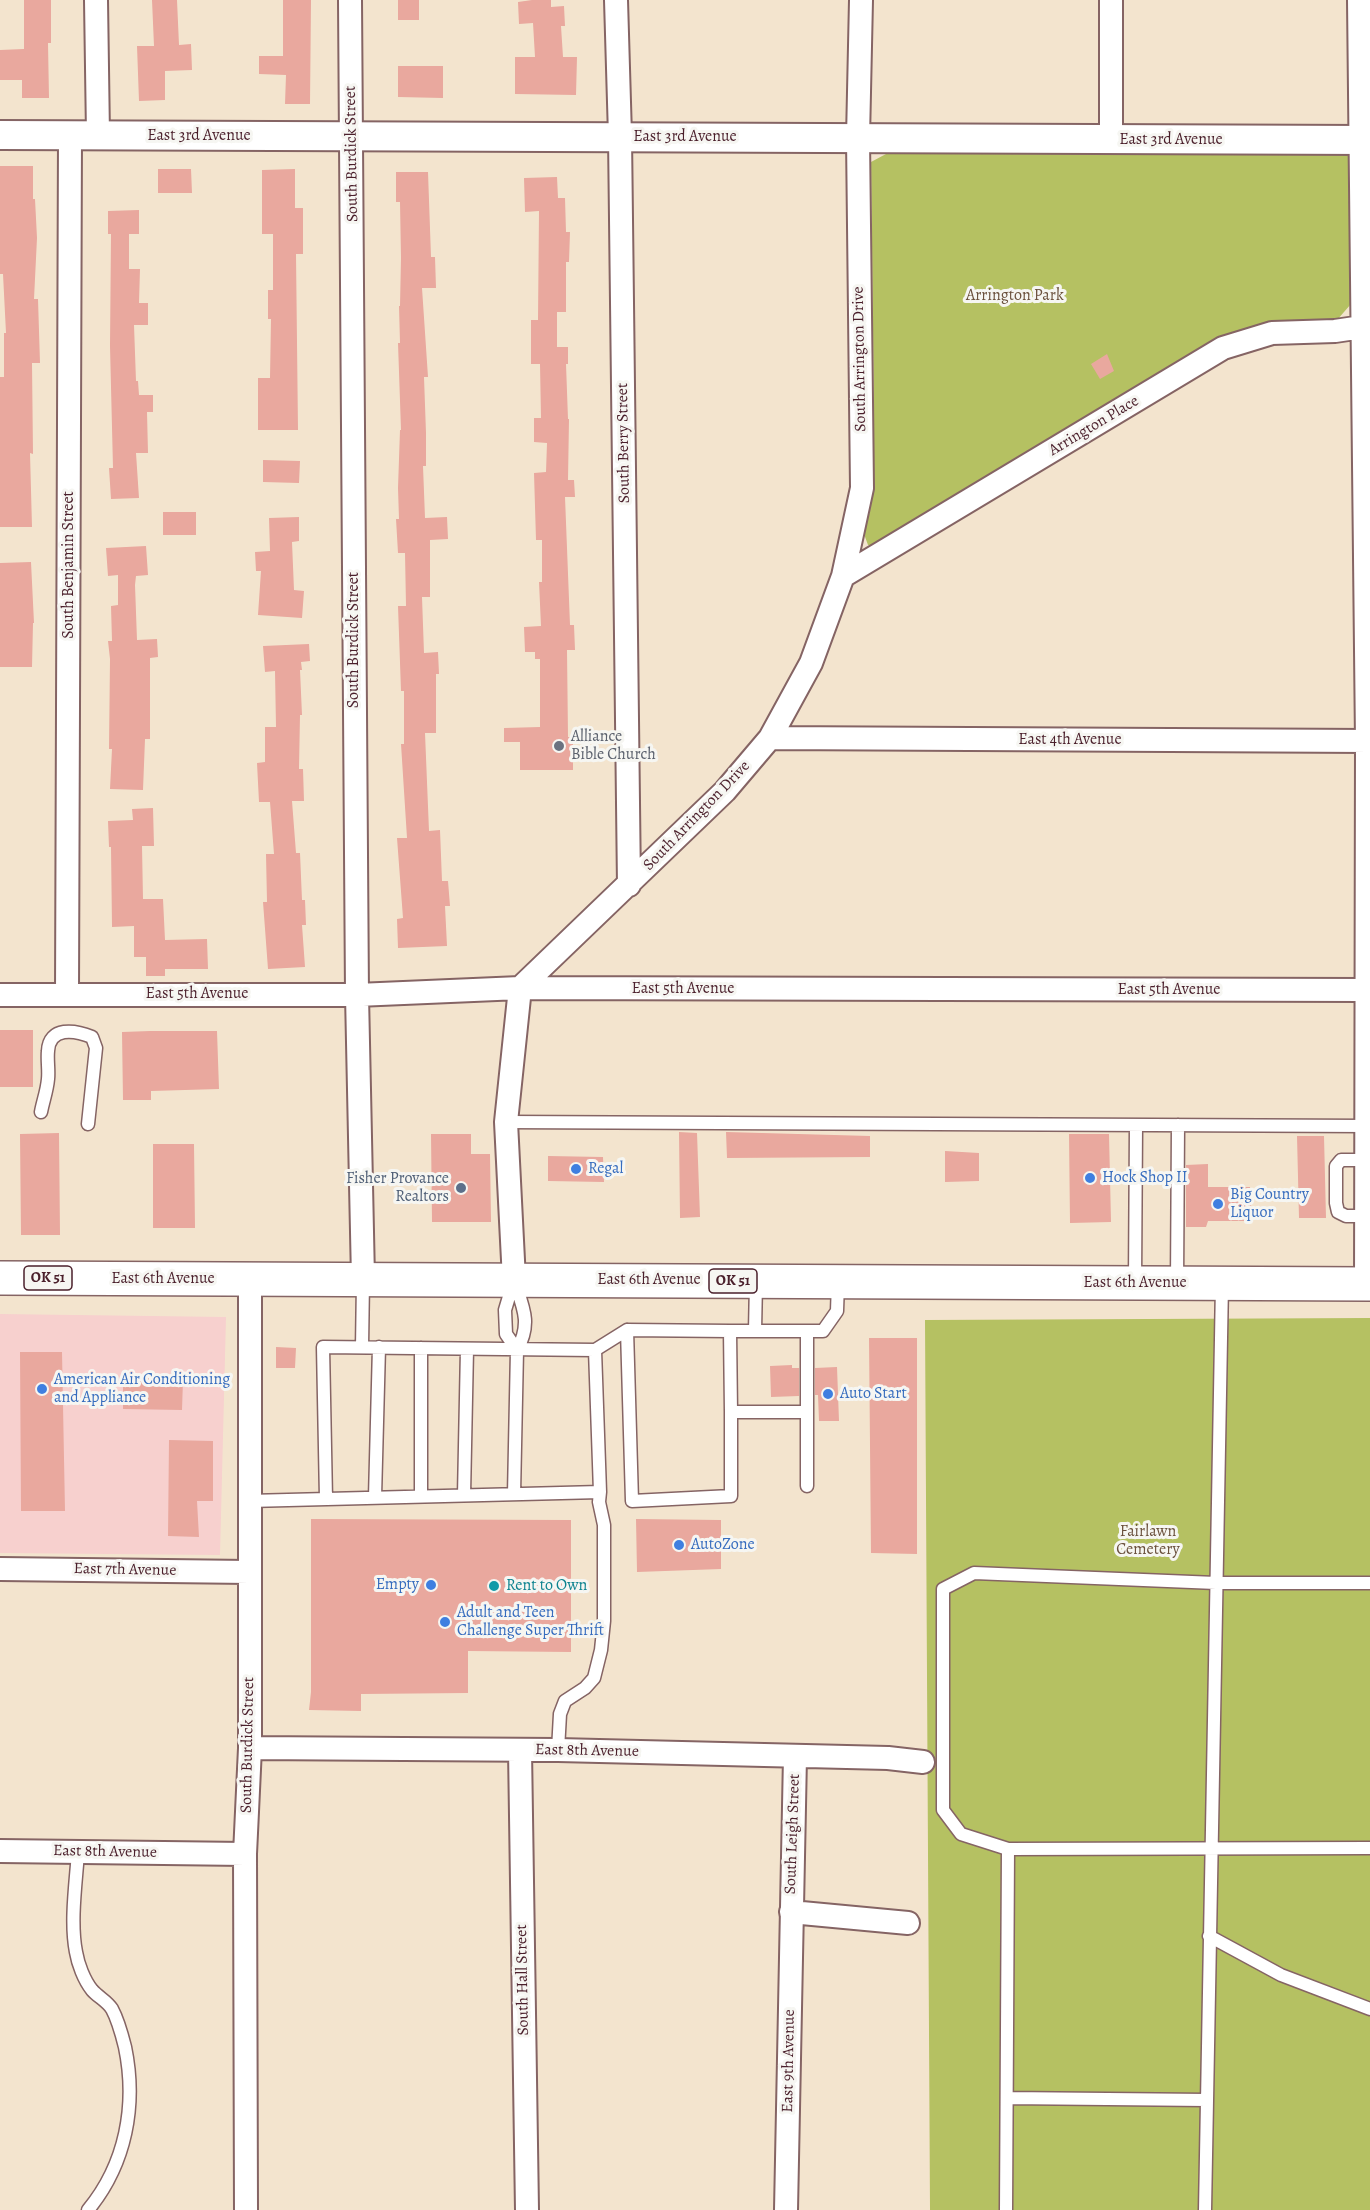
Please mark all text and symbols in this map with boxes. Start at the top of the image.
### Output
street label: South Burdick Street [341,86,363,222]
street label: East 3rd Avenue [147,126,251,146]
street label: East 3rd Avenue [633,127,737,147]
street label: East 3rd Avenue [1119,130,1223,150]
street label: South Arrington Drive [849,286,871,432]
park label: Arrington Park [966,286,1064,306]
street label: South Berry Street [613,383,635,503]
street label: Arrington Place [1045,392,1143,460]
street label: South Benjamin Street [59,491,79,639]
street label: South Burdick Street [344,572,364,708]
place label: Alliance Bible Church [571,727,656,765]
street label: East 4th Avenue [1018,730,1122,750]
marker: Alliance Bible Church [552,739,566,753]
street label: South Arrington Drive [640,757,754,875]
street label: East 5th Avenue [632,979,734,999]
street label: East 5th Avenue [1118,980,1220,1000]
street label: East 5th Avenue [146,984,248,1004]
place label: Regal [588,1159,623,1179]
marker: Regal [569,1162,583,1176]
place label: Hock Shop II [1102,1168,1188,1188]
place label: Fisher Provance Realtors [346,1169,449,1207]
marker: Hock Shop II [1083,1171,1097,1185]
marker: Fisher Provance Realtors [454,1181,468,1195]
place label: Big Country Liquor [1230,1185,1309,1223]
marker: Big Country Liquor [1211,1197,1225,1211]
road number: OK 51 [24,1266,72,1290]
street label: East 6th Avenue [111,1269,215,1289]
road number: OK 51 [709,1269,757,1293]
street label: East 6th Avenue [597,1270,701,1290]
street label: East 6th Avenue [1083,1273,1187,1293]
place label: American Air Conditioning and Appliance [54,1370,230,1408]
marker: American Air Conditioning and Appliance [35,1382,49,1396]
place label: Auto Start [840,1384,907,1404]
marker: Auto Start [821,1387,835,1401]
park label: Fairlawn Cemetery [1116,1522,1180,1560]
place label: AutoZone [691,1535,755,1555]
marker: AutoZone [672,1538,686,1552]
street label: East 7th Avenue [73,1560,177,1580]
place label: Empty [376,1575,419,1595]
place label: Rent to Own [506,1576,587,1596]
marker: Empty [424,1578,438,1592]
marker: Rent to Own [487,1579,501,1593]
place label: Adult and Teen Challenge Super Thrift [457,1603,604,1641]
marker: Adult and Teen Challenge Super Thrift [438,1615,452,1629]
street label: South Burdick Street [237,1677,259,1813]
street label: East 8th Avenue [535,1740,639,1762]
street label: South Leigh Street [781,1773,805,1895]
street label: East 8th Avenue [53,1841,157,1863]
street label: South Hall Street [512,1924,534,2036]
street label: East 9th Avenue [778,2009,800,2113]

